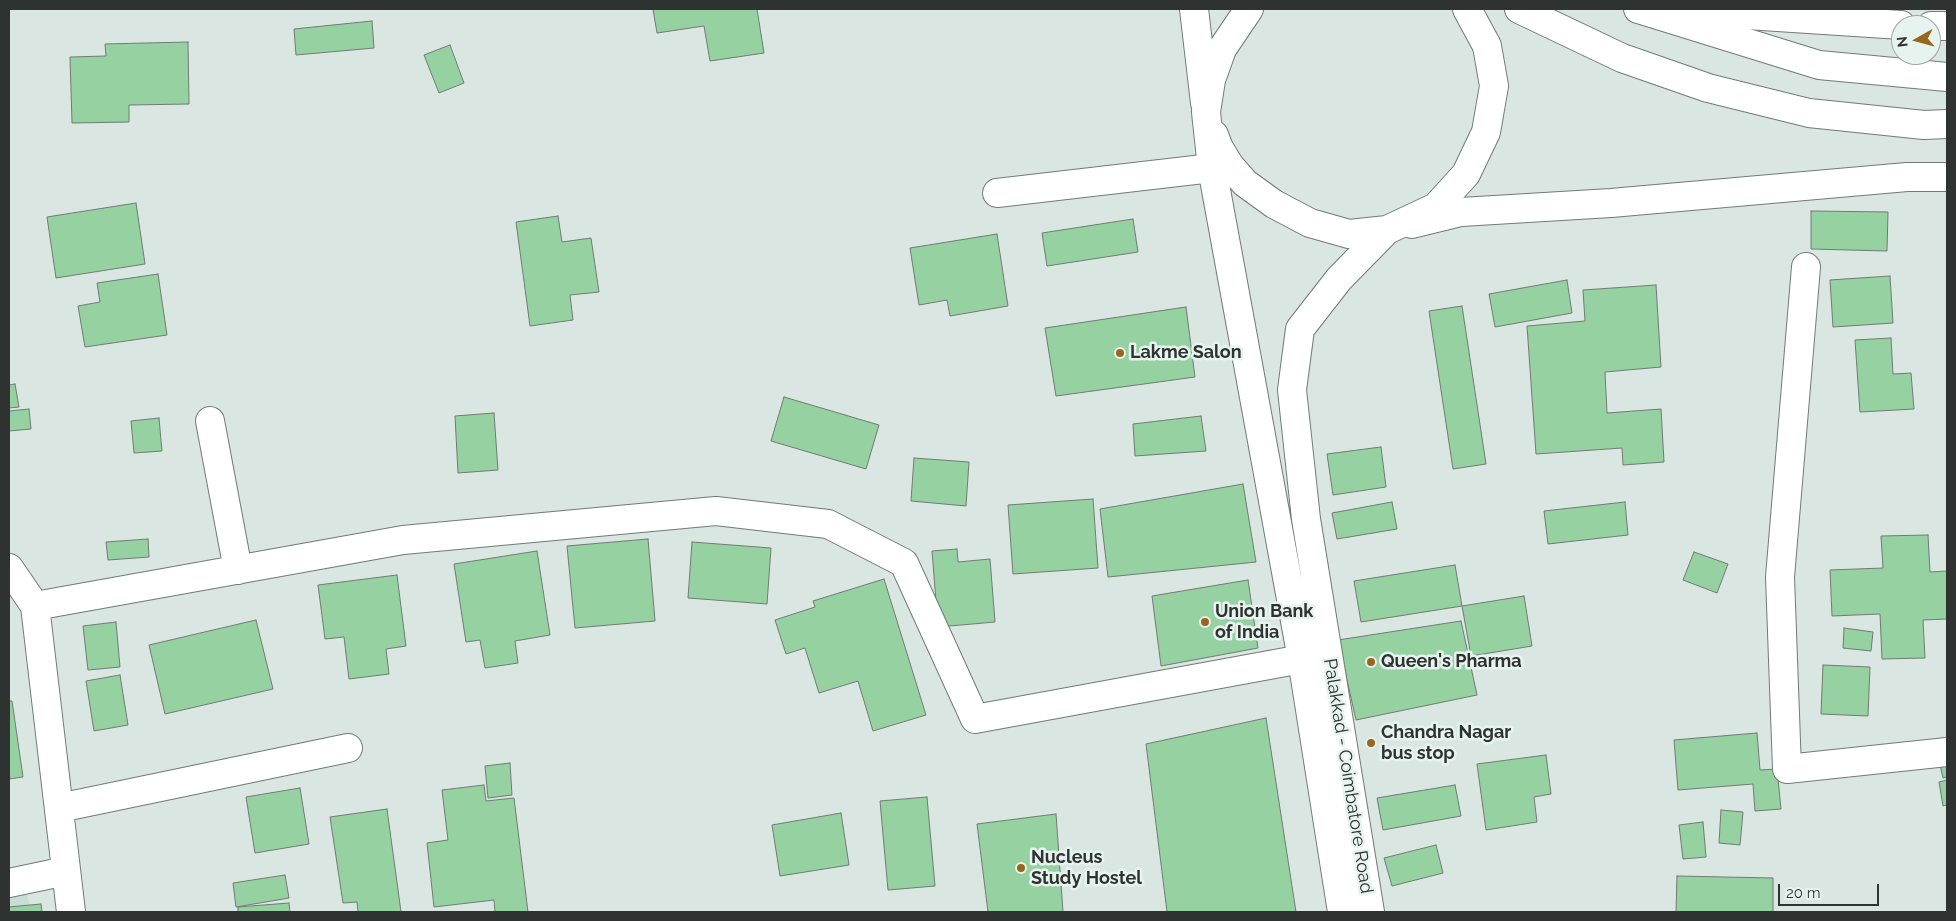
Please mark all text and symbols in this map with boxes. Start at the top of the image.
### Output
north arrow [1891,15,1941,65]
text: N [1894,35,1911,48]
place label: Lakme Salon [1130,342,1242,364]
marker: Lakme Salon [1114,347,1126,359]
place label: Union Bank of India [1215,601,1313,644]
marker: Union Bank of India [1199,616,1211,628]
place label: Queen's Pharma [1381,651,1522,673]
marker: Queen's Pharma [1365,656,1377,668]
street label: Palakkad - Coimbatore Road [1319,657,1377,895]
place label: Chandra Nagar bus stop [1381,722,1511,764]
marker: Chandra Nagar bus stop [1365,737,1377,749]
place label: Nucleus Study Hostel [1031,847,1142,890]
marker: Nucleus Study Hostel [1015,862,1027,874]
scale bar [1781,874,1882,906]
text: 20 m [1786,884,1821,902]

